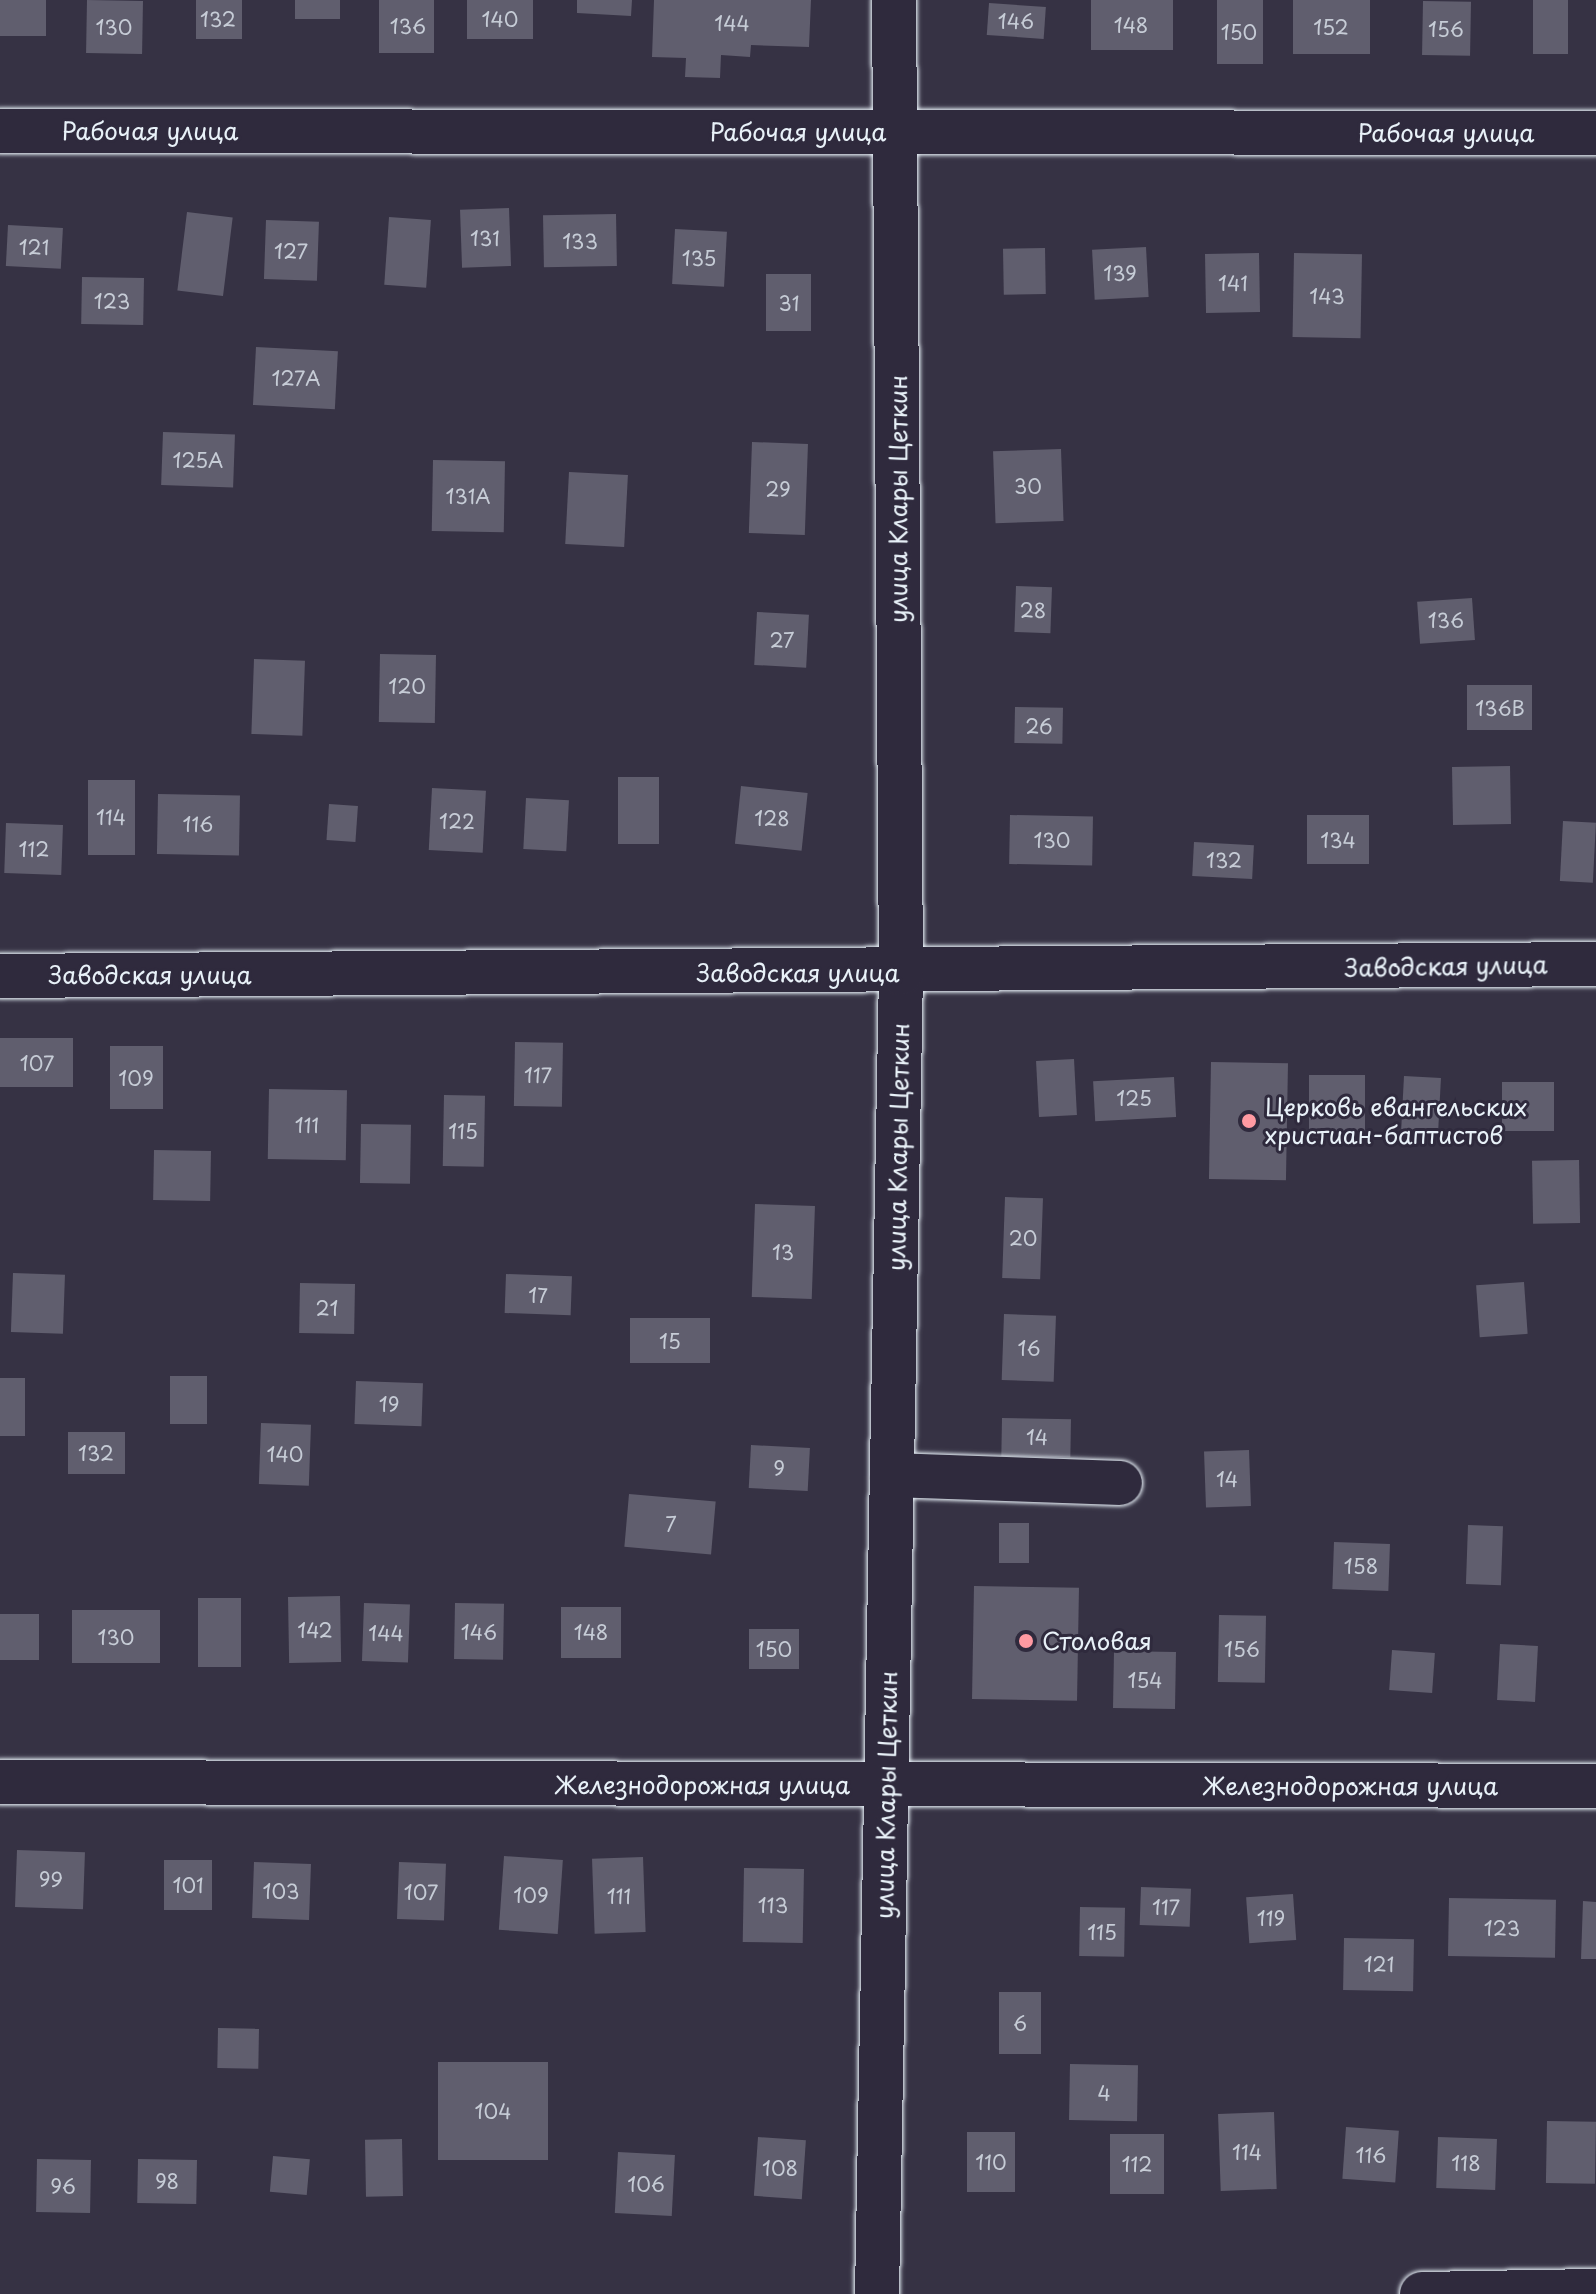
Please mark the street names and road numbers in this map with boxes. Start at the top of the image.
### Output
street label: Рабочая улица [61,117,239,145]
street label: Рабочая улица [709,118,887,146]
street label: Рабочая улица [1357,119,1535,147]
street label: улица Клары Цеткин [884,375,912,623]
street label: Заводская улица [1344,950,1548,982]
street label: Заводская улица [696,959,900,987]
street label: Заводская улица [48,961,252,989]
street label: улица Клары Цеткин [881,1023,915,1271]
street label: улица Клары Цеткин [869,1671,903,1919]
street label: Железнодорожная улица [553,1771,851,1799]
street label: Железнодорожная улица [1201,1772,1499,1800]

